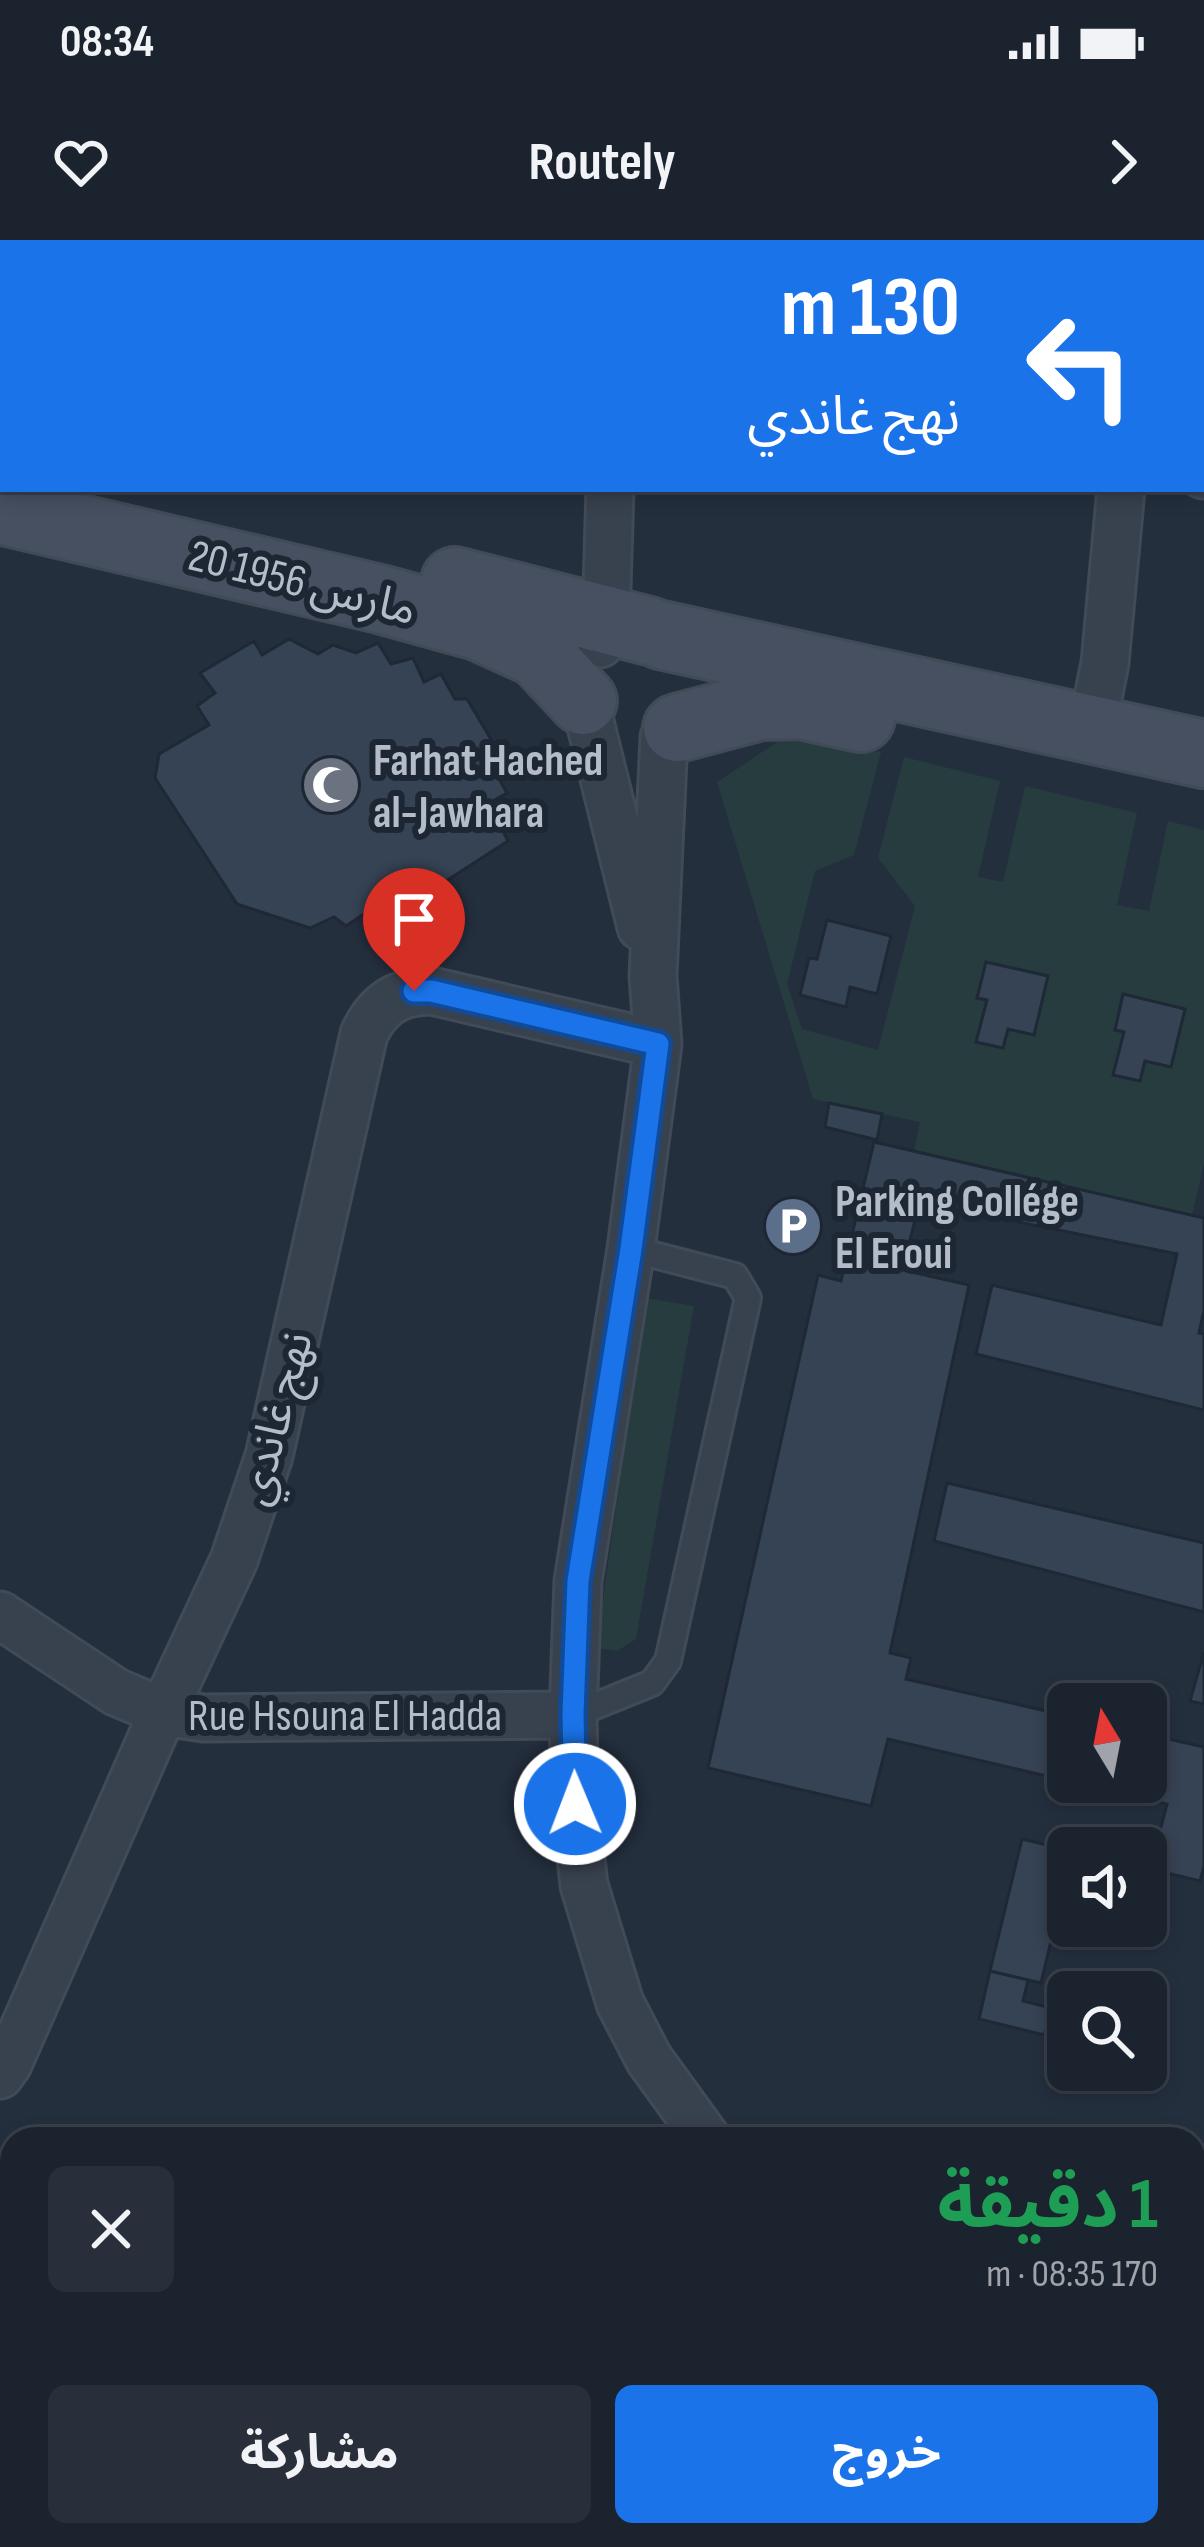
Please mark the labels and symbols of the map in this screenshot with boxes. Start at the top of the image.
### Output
street label: 20 مارس 1956 [183,529,422,638]
place label: Farhat Hached al-Jawhara [373,734,603,841]
mosque icon: Farhat Hached al-Jawhara [300,754,362,816]
pin [363,868,465,991]
place label: Parking Collége El Eroui [835,1175,1079,1282]
parking icon: Parking Collége El Eroui [762,1195,824,1257]
street label: نهج غاندي [227,1326,330,1513]
north arrow [1047,1683,1167,1803]
street label: Rue Hsouna El Hadda [188,1689,502,1744]
position arrow [512,1741,638,1867]

